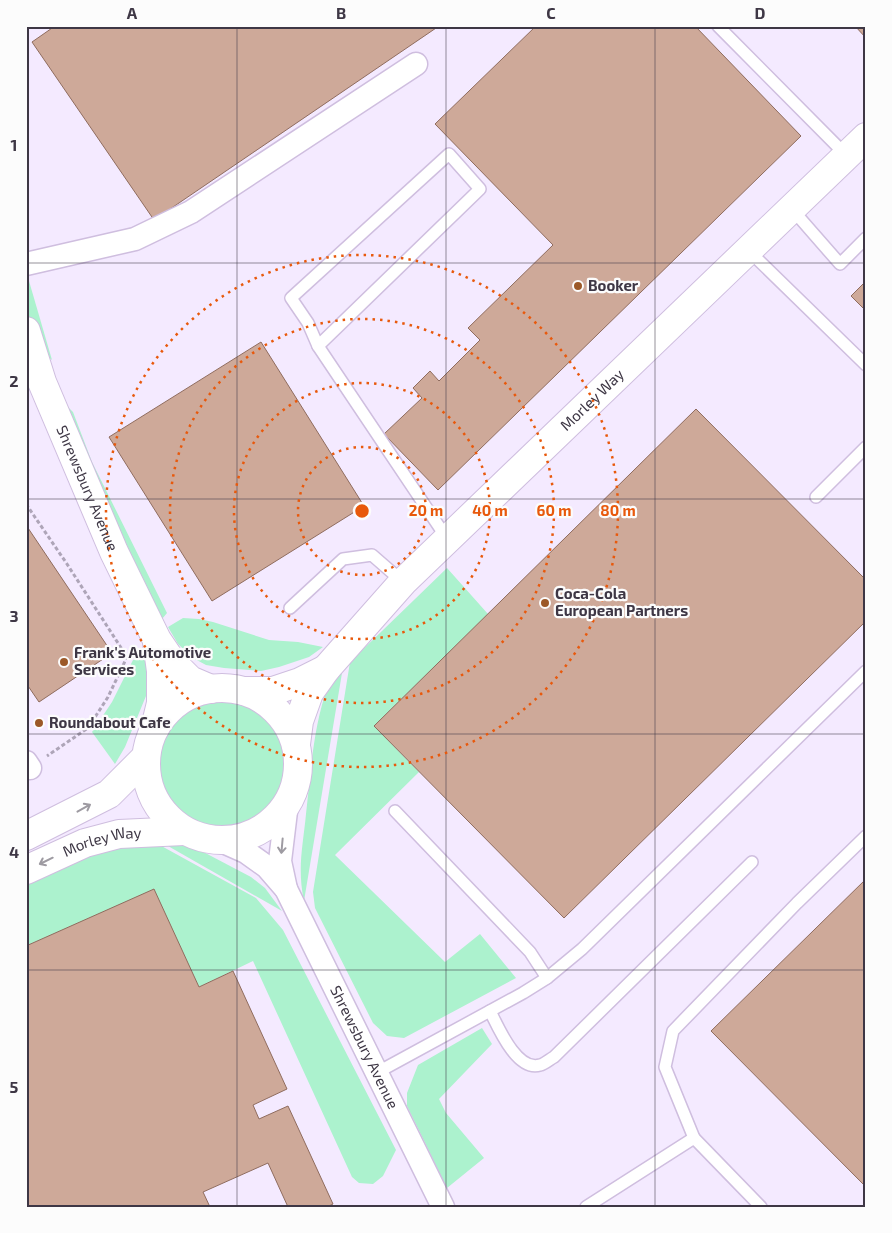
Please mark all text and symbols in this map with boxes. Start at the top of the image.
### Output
text: A [127,3,138,22]
text: B [336,3,346,22]
text: C [546,3,556,22]
text: D [755,3,766,22]
text: 1 [11,135,17,154]
place label: Booker [588,276,639,294]
marker: Booker [572,280,584,292]
street label: Morley Way [556,365,627,434]
text: 2 [9,371,19,390]
street label: Shrewsbury Avenue [53,422,123,554]
text: 20 m [409,501,443,519]
text: 40 m [472,501,508,519]
text: 60 m [537,501,571,519]
text: 80 m [600,501,636,519]
centre of rings [353,502,371,520]
place label: Coca-Cola European Partners [555,584,688,619]
marker: Coca-Cola European Partners [539,597,551,609]
text: 3 [9,606,19,625]
place label: Frank's Automotive Services [74,643,211,678]
marker: Frank's Automotive Services [58,656,70,668]
place label: Roundabout Cafe [49,713,171,731]
marker: Roundabout Cafe [33,717,45,729]
one-way arrow [76,803,91,813]
street label: Morley Way [59,823,142,860]
one-way arrow [277,838,286,854]
text: 4 [9,842,19,861]
one-way arrow [39,857,54,866]
street label: Shrewsbury Avenue [327,982,403,1111]
text: 5 [10,1077,19,1096]

